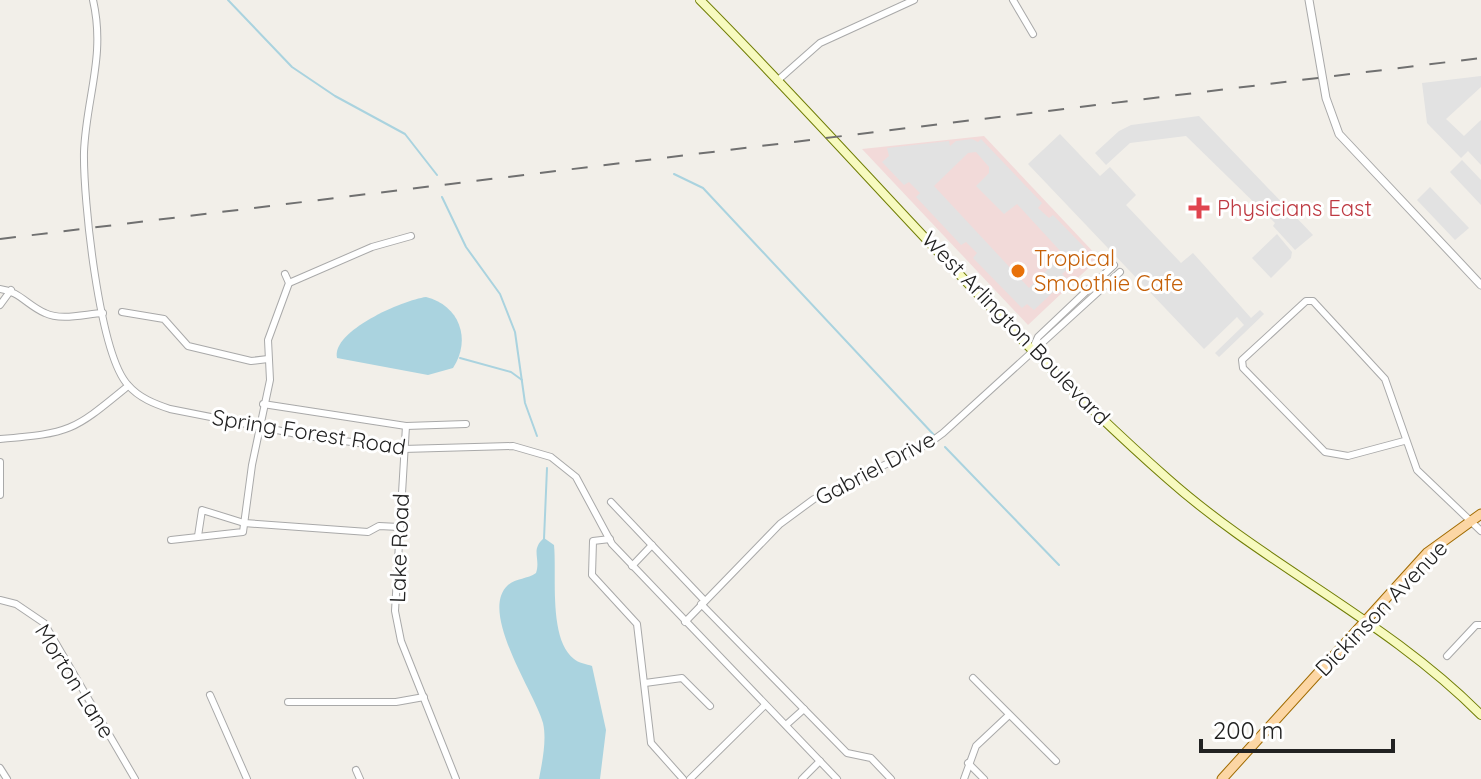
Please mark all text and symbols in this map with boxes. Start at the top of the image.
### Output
place label: Physicians East [1217,194,1372,222]
marker: Physicians East [1188,197,1210,219]
street label: West Arlington Boulevard [916,225,1116,431]
place label: Tropical Smoothie Cafe [1034,244,1183,297]
marker: Tropical Smoothie Cafe [1009,262,1027,280]
street label: Spring Forest Road [210,403,408,461]
street label: Gabriel Drive [810,425,940,511]
street label: Lake Road [383,493,415,603]
street label: Dickinson Avenue [1309,534,1453,682]
street label: Morton Lane [29,619,121,743]
scale bar [1201,703,1393,753]
text: 200 m [1213,715,1283,745]

